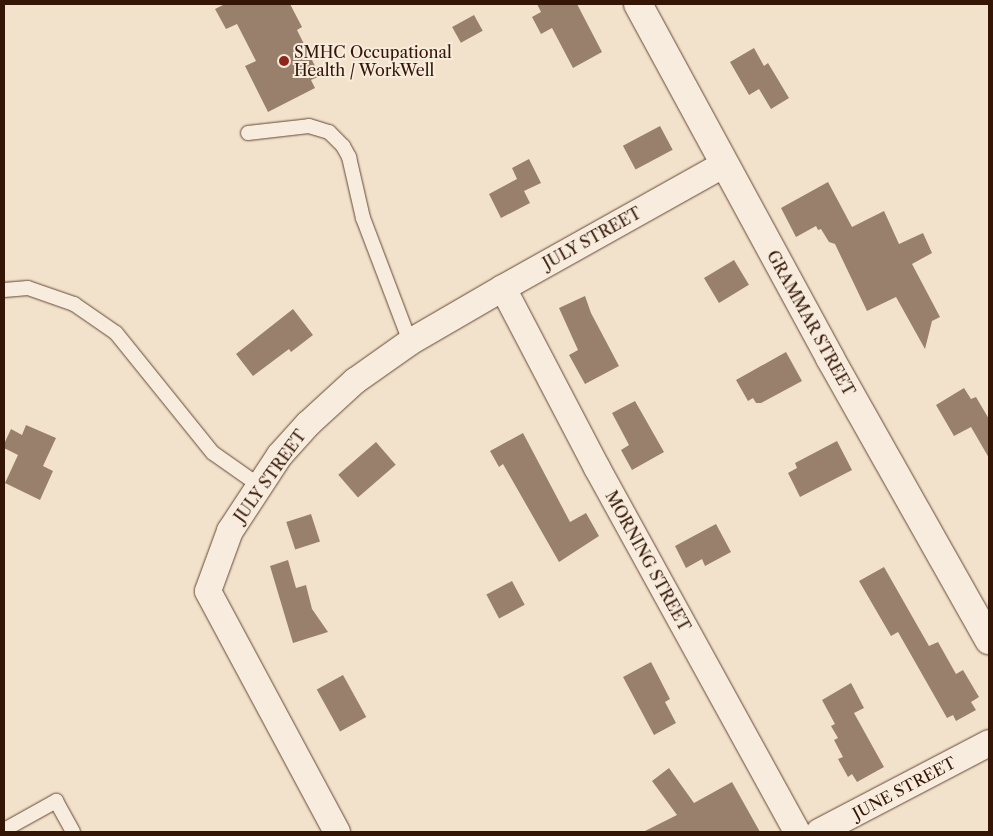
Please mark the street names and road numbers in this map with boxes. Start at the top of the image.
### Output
street label: JULY STREET [539,203,645,273]
street label: GRAMMAR STREET [763,247,859,399]
street label: JULY STREET [230,426,310,526]
street label: MORNING STREET [601,487,695,635]
street label: JUNE STREET [849,753,959,823]

